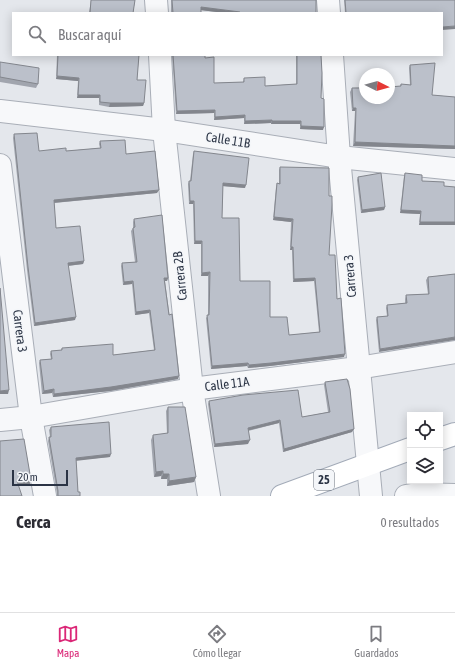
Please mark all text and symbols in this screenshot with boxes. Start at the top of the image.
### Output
search box [12,12,443,56]
icon: search [26,23,48,45]
text: Buscar aquí [58,26,121,43]
north arrow [359,68,395,104]
street label: Calle 11B [205,129,252,151]
street label: Carrera 2B [170,250,190,301]
street label: Carrera 3 [341,254,359,298]
street label: Carrera 3 [10,309,30,353]
street label: Calle 11A [204,374,251,394]
map controls [407,412,443,484]
button: locate [407,412,443,448]
button: layers [407,448,443,484]
scale bar [12,468,68,487]
road number: 25 [314,470,334,490]
text: 20 m [18,471,38,483]
text: Cerca [16,512,51,532]
text: 0 resultados [380,515,439,530]
tab: Mapa [57,623,79,659]
tab: Cómo llegar [193,623,241,659]
tab: Guardados [354,623,398,659]

